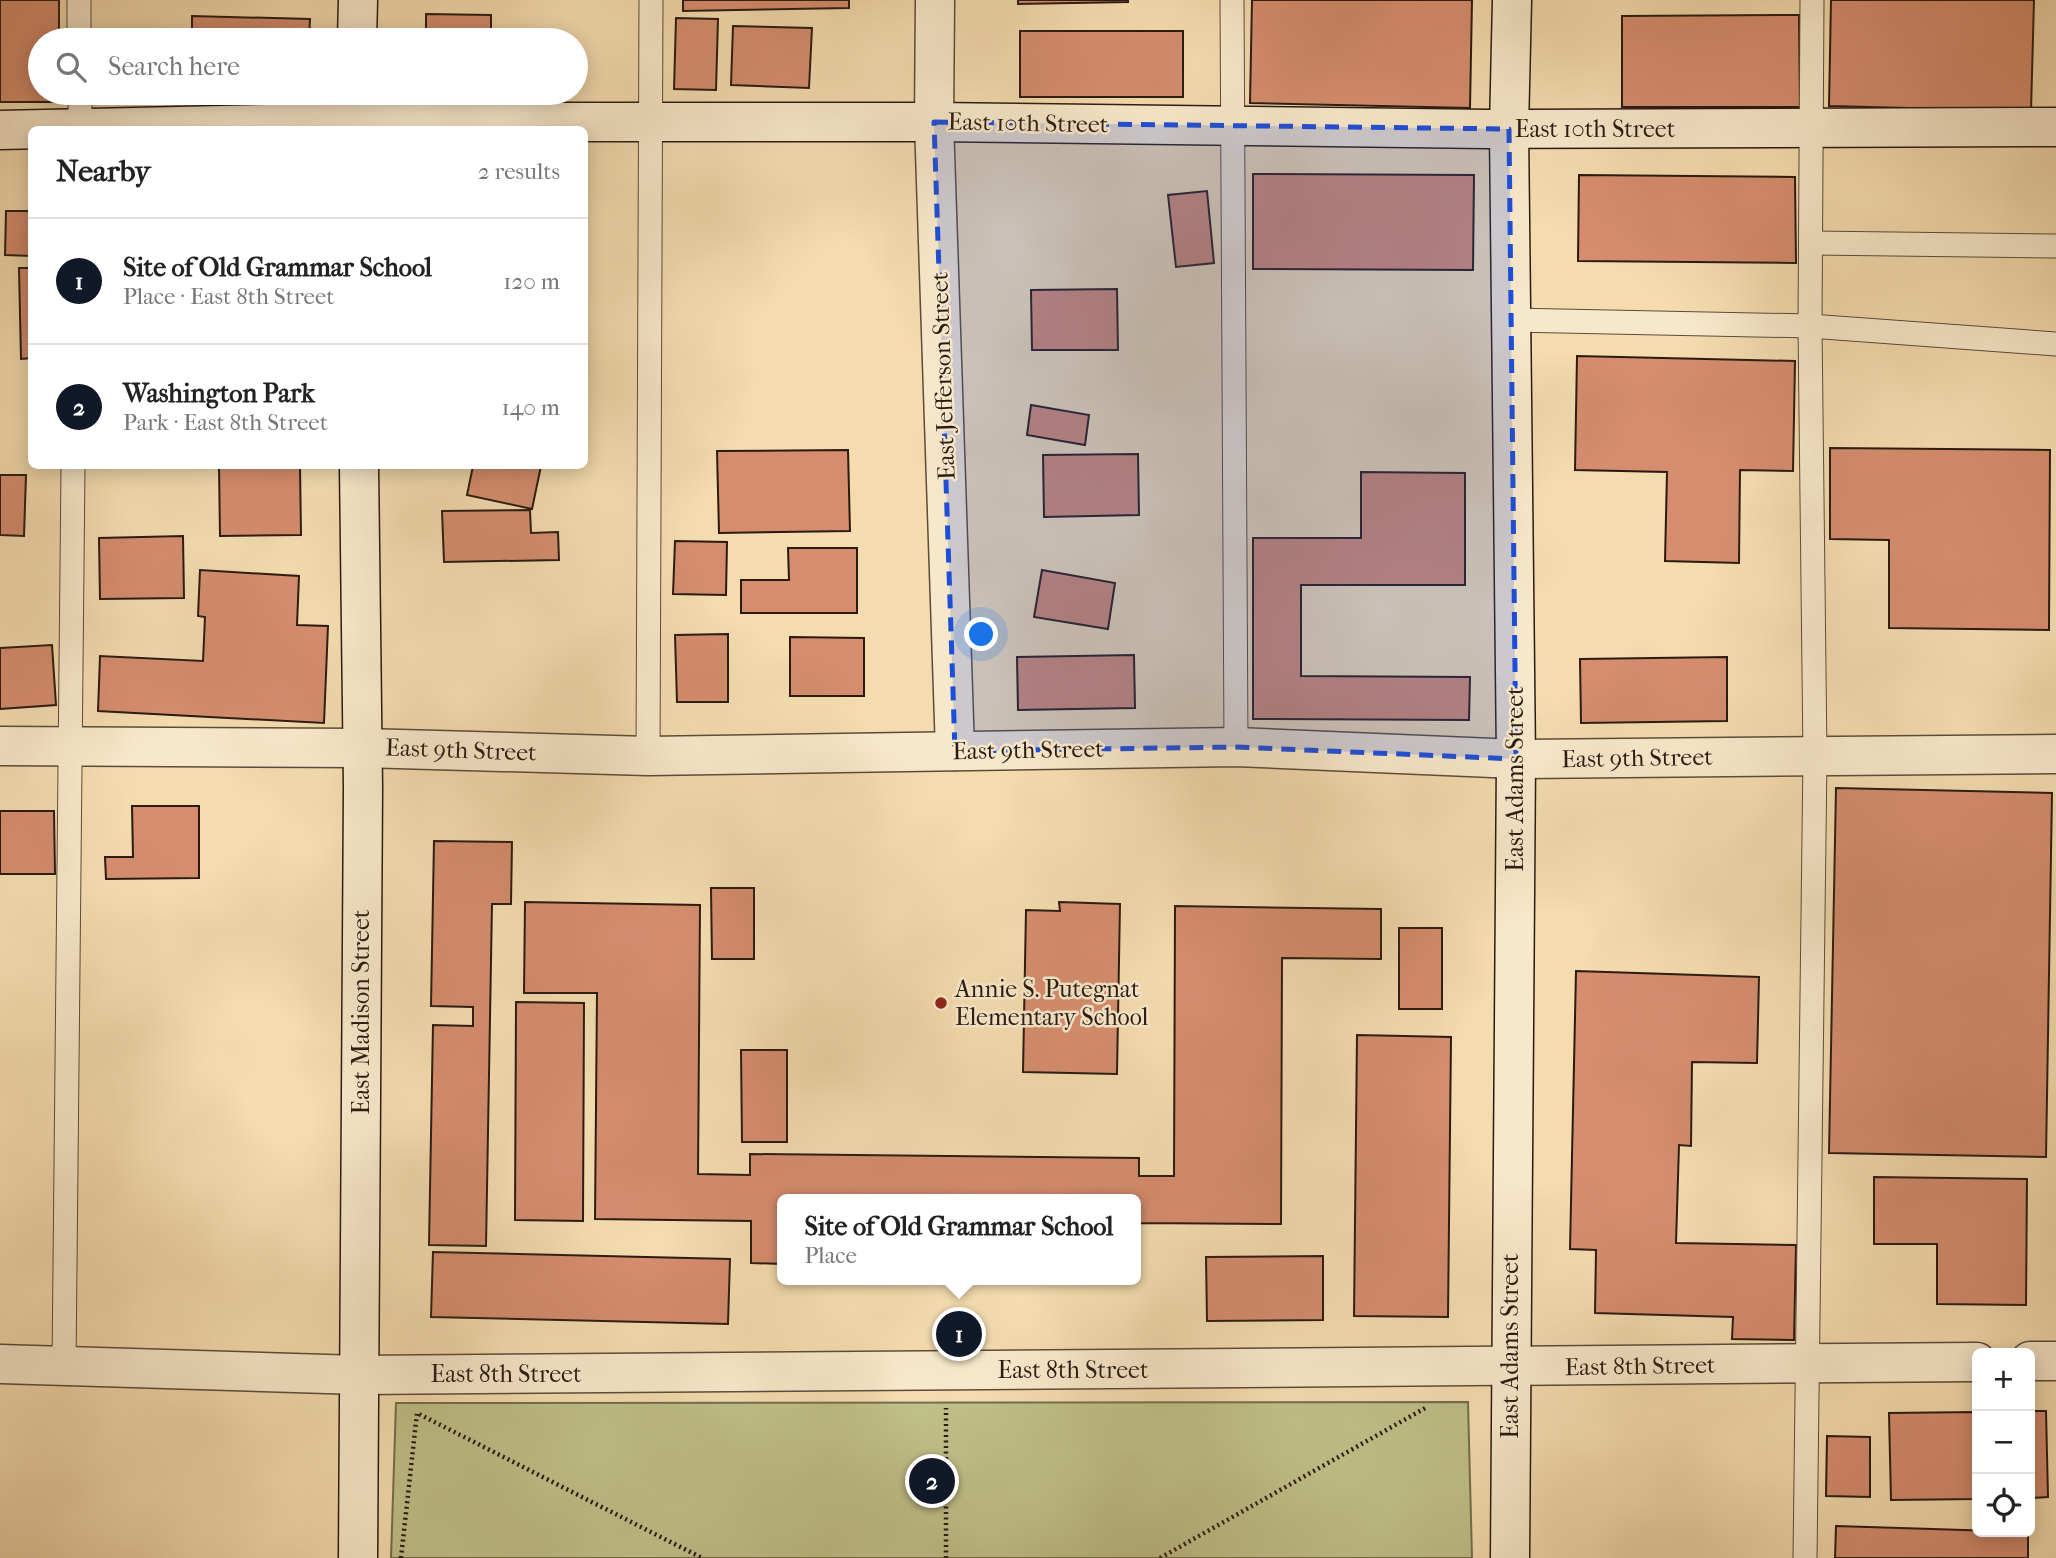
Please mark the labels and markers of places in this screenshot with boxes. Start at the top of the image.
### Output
place label: Annie S. Putegnat Elementary School [954,975,1149,1031]
marker: Annie S. Putegnat Elementary School [933,995,949,1011]
pin: 1 [936,1308,982,1360]
pin: 2 [909,1455,955,1507]

